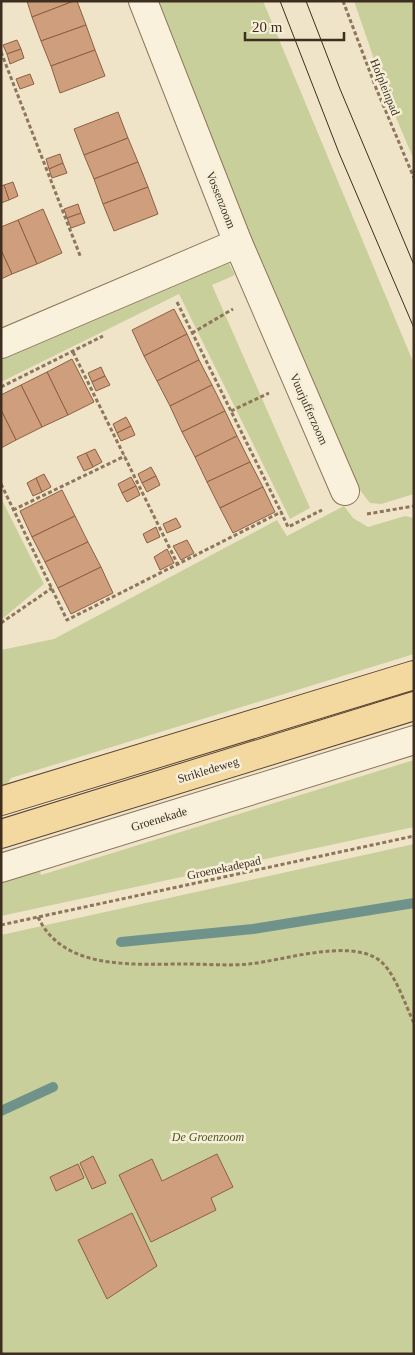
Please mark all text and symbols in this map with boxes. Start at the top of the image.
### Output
scale bar [245,10,344,42]
text: 20 m [252,19,283,35]
street label: Hofpleinpad [367,57,403,117]
street label: Vossenzoom [203,169,239,231]
street label: Vuurjufferzoom [287,371,331,448]
street label: Strikledeweg [176,754,240,786]
street label: Groenekade [129,804,189,834]
street label: Groenekadepad [186,853,262,883]
park label: De Groenzoom [171,1130,245,1144]

